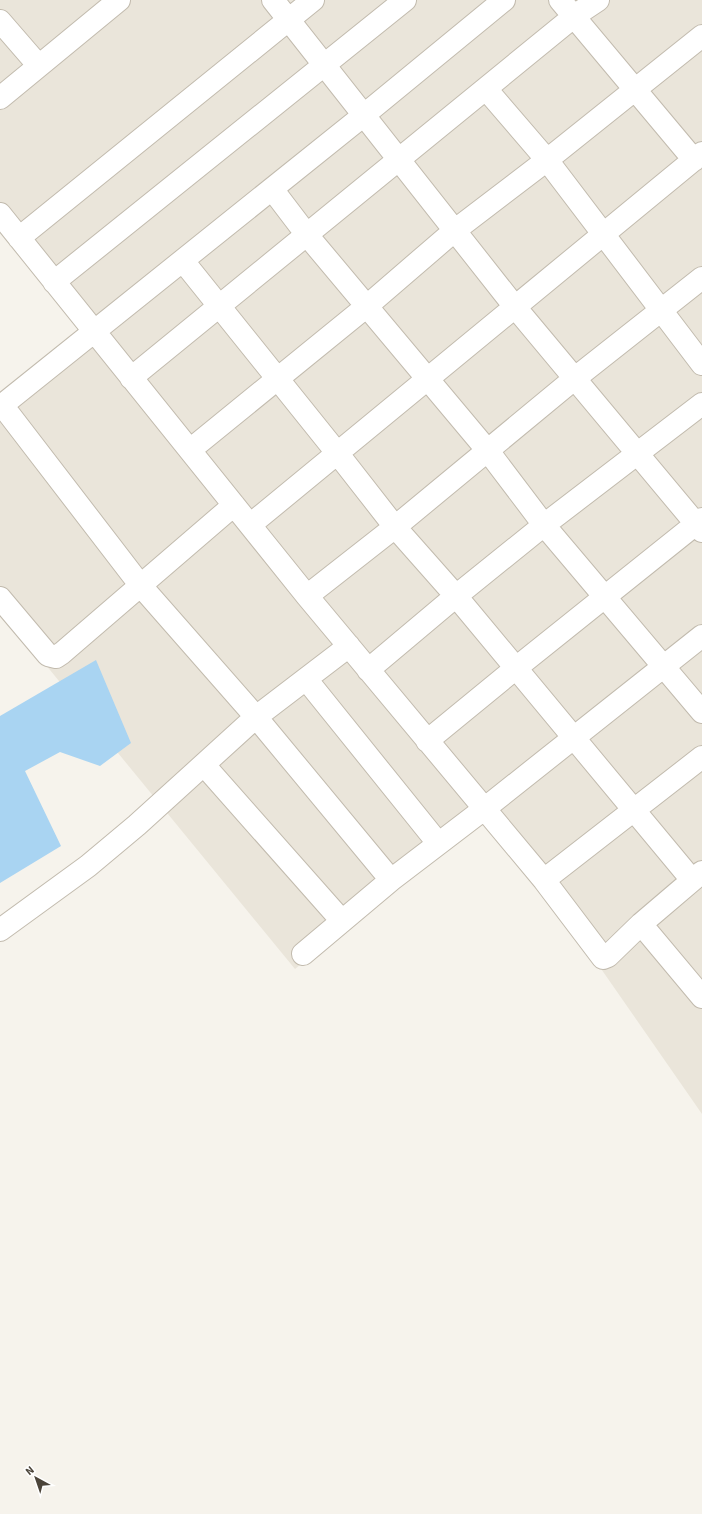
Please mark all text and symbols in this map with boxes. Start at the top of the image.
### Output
north arrow [16,1458,56,1498]
text: N [22,1463,38,1479]

